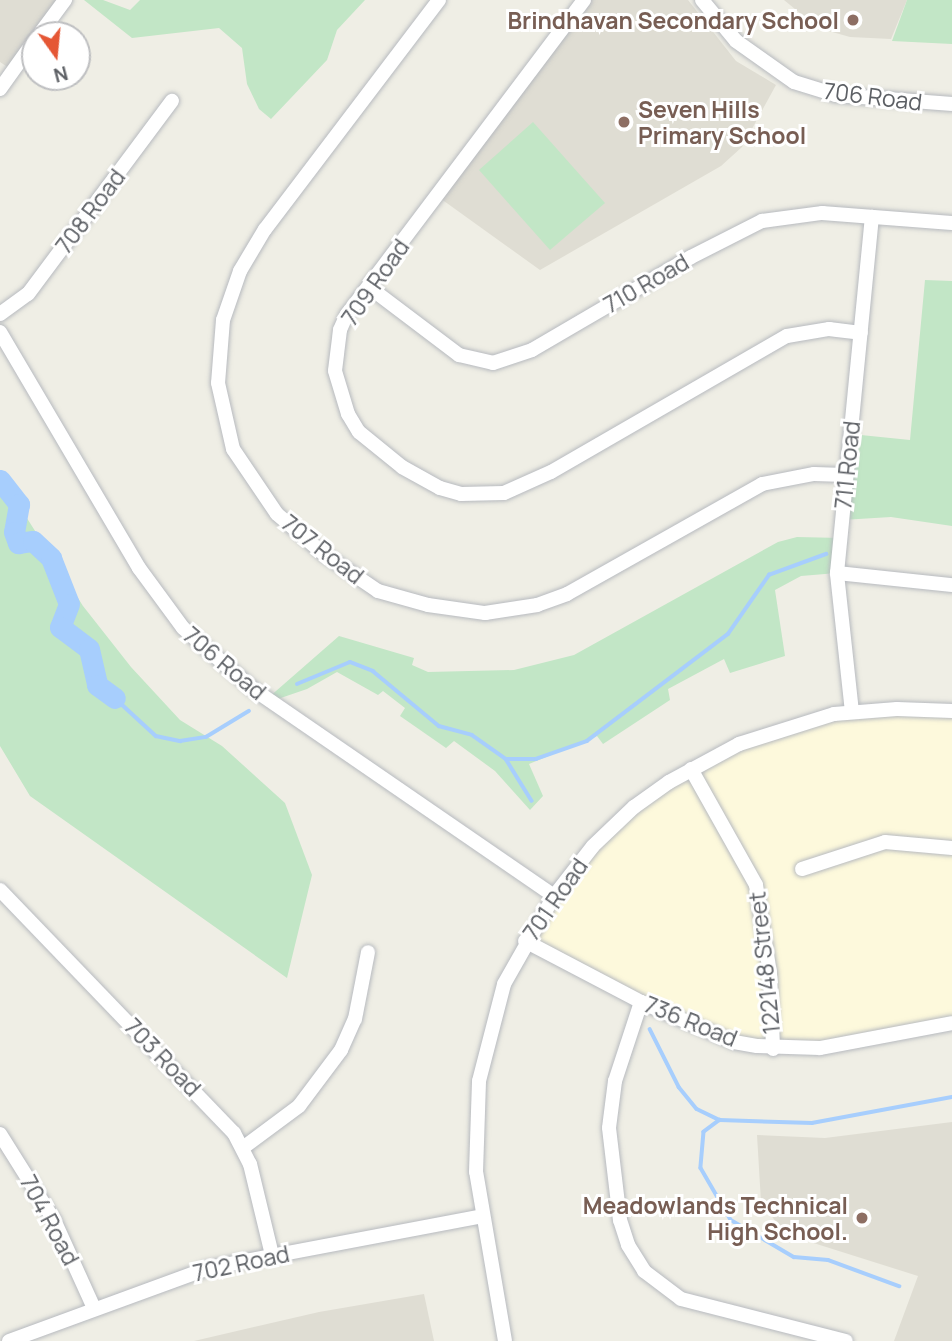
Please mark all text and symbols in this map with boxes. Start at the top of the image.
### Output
place label: Brindhavan Secondary School [507,6,839,34]
marker: Brindhavan Secondary School [845,12,861,28]
north arrow [21,21,91,91]
text: N [51,60,71,89]
street label: 706 Road [822,76,924,116]
place label: Seven Hills Primary School [638,95,806,149]
marker: Seven Hills Primary School [616,114,632,130]
street label: 708 Road [49,164,131,258]
street label: 709 Road [335,234,415,330]
street label: 710 Road [599,248,693,318]
street label: 711 Road [829,420,865,510]
street label: 707 Road [277,509,369,589]
street label: 706 Road [178,621,272,705]
street label: 701 Road [517,853,593,945]
street label: 122148 Street [743,890,785,1036]
street label: 736 Road [641,990,741,1052]
street label: 703 Road [119,1012,207,1102]
street label: 704 Road [15,1170,85,1270]
place label: Meadowlands Technical High School. [583,1191,848,1245]
marker: Meadowlands Technical High School. [854,1210,870,1226]
street label: 702 Road [190,1239,292,1287]

